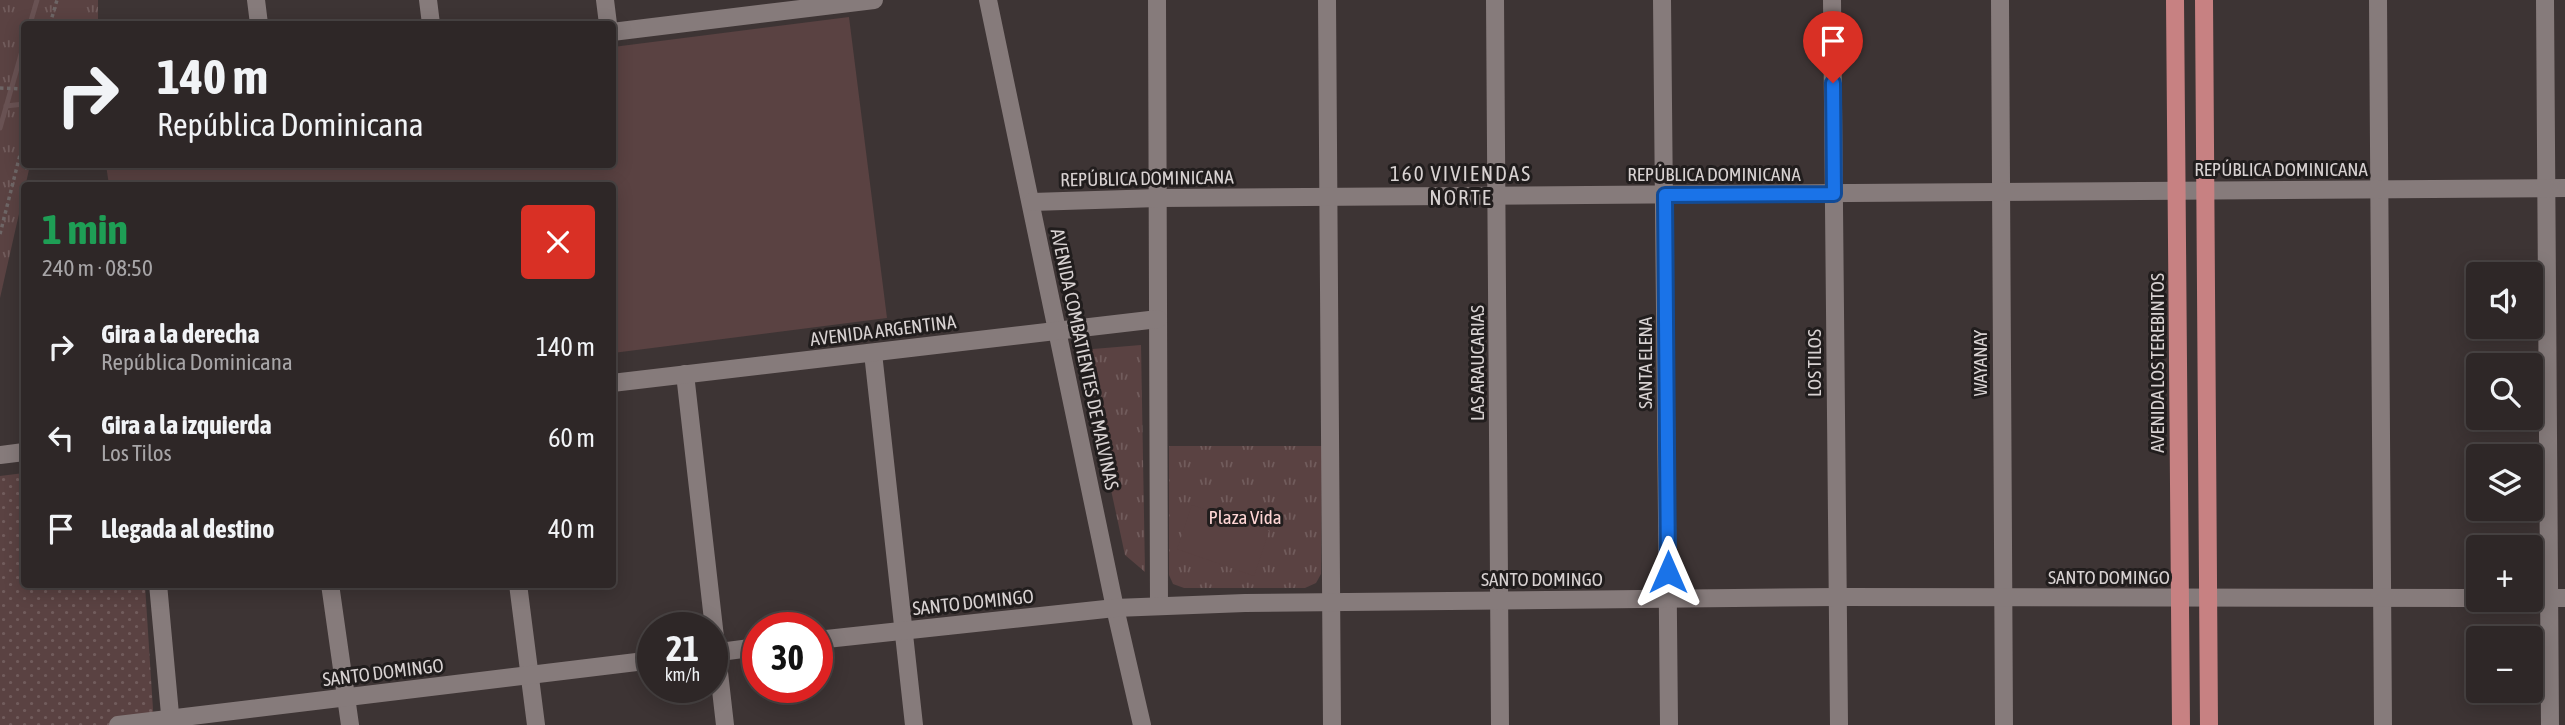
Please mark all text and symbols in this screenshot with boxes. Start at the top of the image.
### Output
pin [1803,11,1863,83]
icon: arrive [1814,22,1852,60]
text: 140 m [157,48,268,104]
icon: right [42,49,133,140]
text: República Dominicana [157,106,424,143]
street label: REPÚBLICA DOMINICANA [2194,158,2368,180]
district label: 160 VIVIENDAS NORTE [1390,161,1532,209]
street label: REPÚBLICA DOMINICANA [1627,163,1801,185]
street label: REPÚBLICA DOMINICANA [1060,165,1235,191]
text: 1 min [42,205,128,253]
button: close [521,205,595,279]
street label: AVENIDA COMBATIENTES DE MALVINAS [1047,226,1123,492]
text: 240 m · 08:50 [42,255,153,281]
map controls [2466,262,2543,703]
button: sound [2466,262,2543,339]
street label: AVENIDA LOS TEREBINTOS [2146,273,2168,453]
street label: LAS ARAUCARIAS [1466,305,1488,421]
street label: AVENIDA ARGENTINA [809,310,958,350]
street label: SANTA ELENA [1634,316,1656,409]
text: Gira a la derecha [101,319,260,349]
icon: right [42,328,80,366]
street label: LOS TILOS [1803,329,1825,397]
street label: WAYANAY [1969,329,1991,396]
text: 140 m [536,332,595,362]
text: República Dominicana [101,349,293,375]
button: search [2466,353,2543,430]
text: Gira a la izquierda [101,410,272,440]
icon: left [42,419,80,457]
text: 60 m [548,423,595,453]
text: Los Tilos [101,440,172,466]
button: layers [2466,444,2543,521]
park label: Plaza Vida [1209,506,1281,528]
icon: arrive [42,510,80,548]
text: Llegada al destino [101,514,274,544]
text: 40 m [548,514,595,544]
position arrow [1631,535,1705,609]
button: + [2466,535,2543,612]
street label: SANTO DOMINGO [2048,566,2170,588]
street label: SANTO DOMINGO [1481,568,1603,590]
street label: SANTO DOMINGO [911,585,1035,619]
speed limit sign: 30 [742,612,833,703]
button: − [2466,626,2543,703]
text: 21 [666,628,699,668]
street label: SANTO DOMINGO [321,654,445,690]
text: km/h [665,664,700,685]

